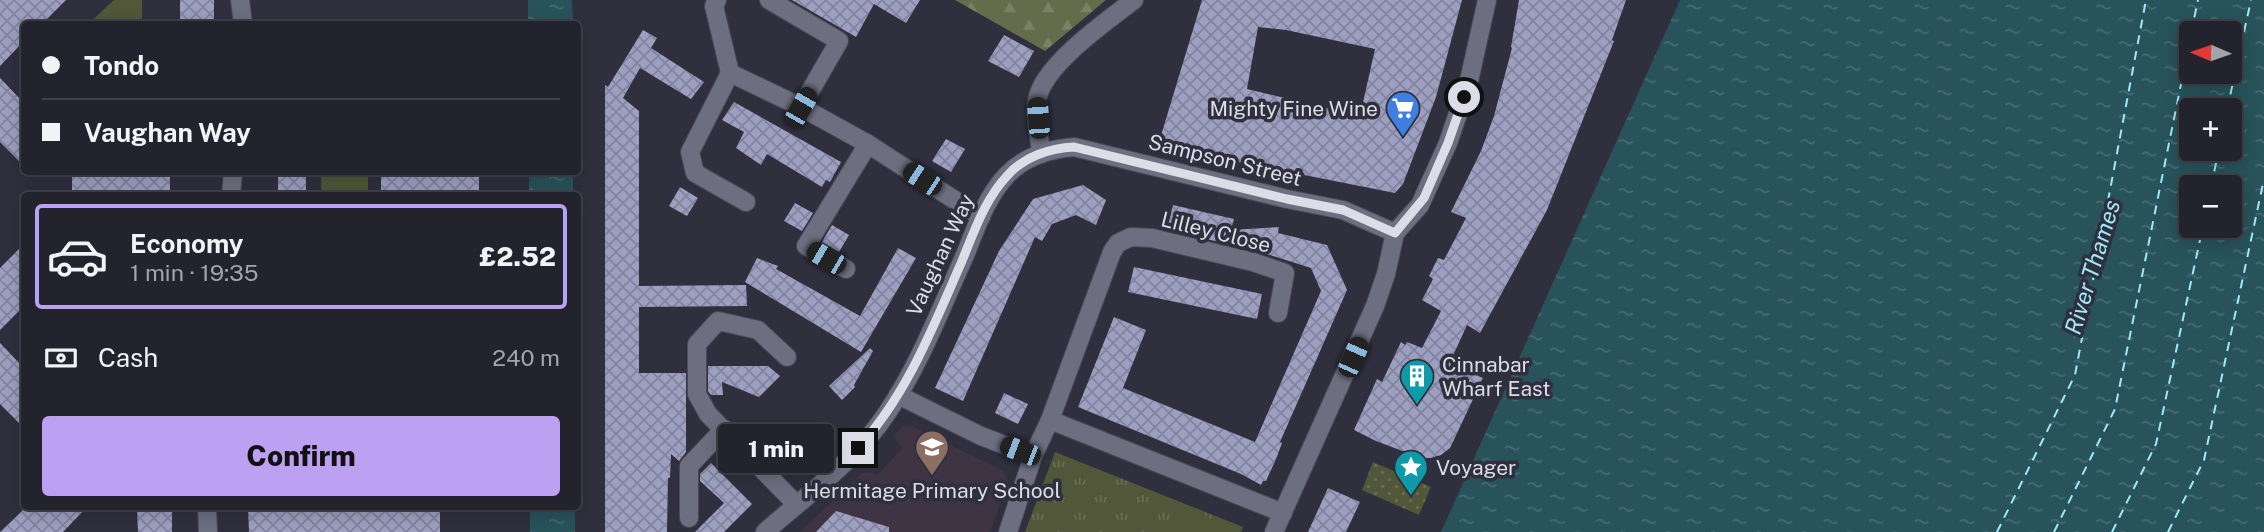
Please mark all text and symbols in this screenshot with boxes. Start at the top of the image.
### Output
north arrow [2179,21,2242,84]
map controls [2179,21,2242,238]
text: Tondo [84,50,159,81]
route start [1448,81,1480,113]
car [782,84,821,130]
supermarket icon: Mighty Fine Wine [1384,89,1422,138]
car [1027,96,1050,140]
place label: Mighty Fine Wine [1209,96,1378,121]
button: + [2179,98,2242,161]
text: Vaughan Way [84,117,251,148]
street label: Sampson Street [1146,129,1304,191]
car [899,159,946,199]
button: − [2179,175,2242,238]
street label: Vaughan Way [901,190,979,320]
water label: River Thames [2059,197,2125,337]
street label: Lilley Close [1159,206,1273,258]
icon: car [46,225,109,288]
text: Economy [130,228,243,259]
car [803,238,850,278]
text: £2.52 [479,241,556,272]
text: 1 min · 19:35 [130,259,258,286]
car [1335,334,1372,380]
icon: cash [42,339,80,377]
text: Cash [98,342,158,373]
text: 240 m [492,344,560,371]
place label: Cinnabar Wharf East [1442,352,1550,401]
building icon: Cinnabar Wharf East [1398,357,1436,406]
button: Confirm [42,416,560,496]
callout: 1 min [718,424,834,472]
school or university icon: Hermitage Primary School [913,428,951,477]
route end [842,432,874,464]
car [997,434,1044,468]
text: 1 min [748,435,804,462]
place icon: Voyager [1392,448,1430,497]
place label: Voyager [1436,455,1516,480]
place label: Hermitage Primary School [803,478,1061,503]

